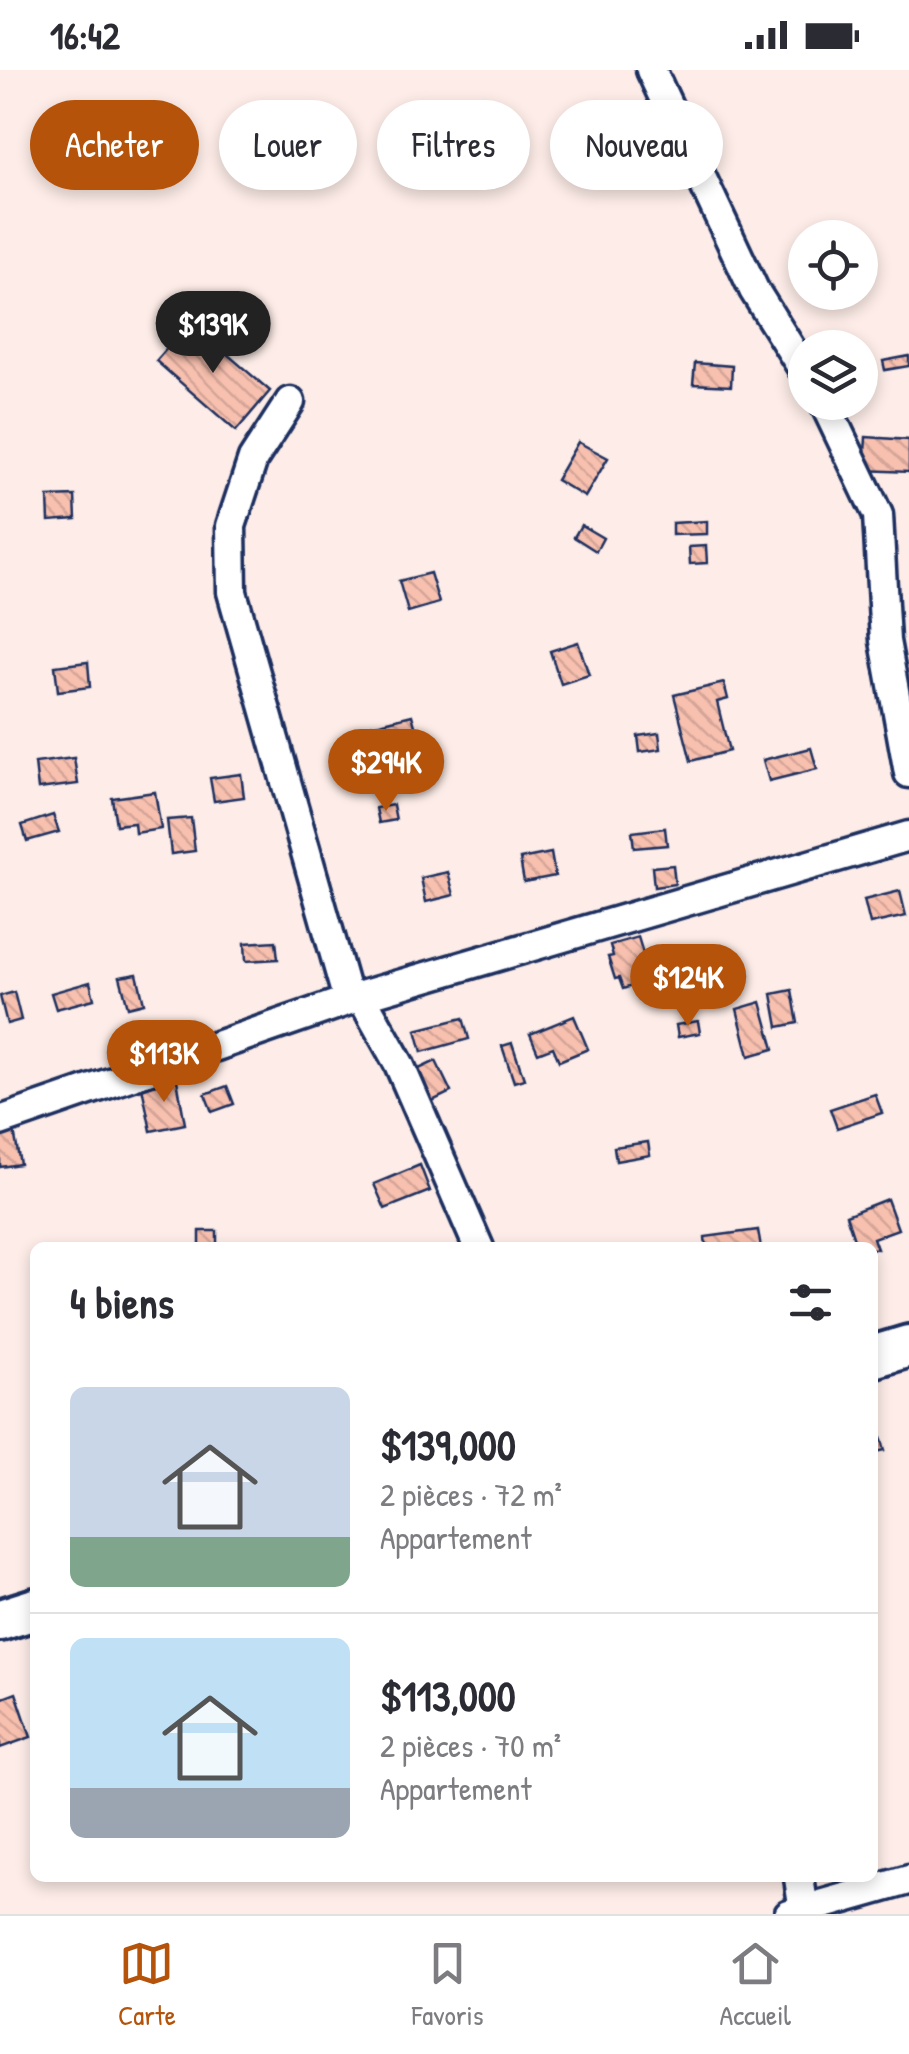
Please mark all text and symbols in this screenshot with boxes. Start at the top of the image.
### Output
text: 16:42 [50,9,120,61]
chip: Acheter [30,100,199,190]
chip: Louer [219,100,357,190]
chip: Filtres [377,100,530,190]
chip: Nouveau [550,100,723,190]
map controls [788,220,878,420]
button: locate [788,220,878,310]
pin: $139K [143,291,283,376]
text: $139K [178,302,248,345]
button: layers [788,330,878,420]
pin: $294K [316,729,456,814]
text: $294K [350,740,422,783]
pin: $124K [618,944,758,1029]
text: $124K [652,955,724,998]
pin: $113K [94,1020,234,1105]
text: $113K [129,1031,199,1074]
text: 4 biens [70,1274,174,1331]
icon: filters [783,1275,838,1330]
text: $139,000 [380,1416,516,1473]
icon: home [150,1427,270,1547]
text: 2 pièces · 72 m² [380,1473,562,1516]
text: Appartement [380,1516,532,1559]
text: $113,000 [380,1667,516,1724]
icon: home [150,1678,270,1798]
text: 2 pièces · 70 m² [380,1724,561,1767]
text: Appartement [380,1767,532,1810]
tab: Carte [118,1936,176,2034]
tab: Favoris [412,1936,484,2034]
tab: Accueil [720,1936,791,2034]

